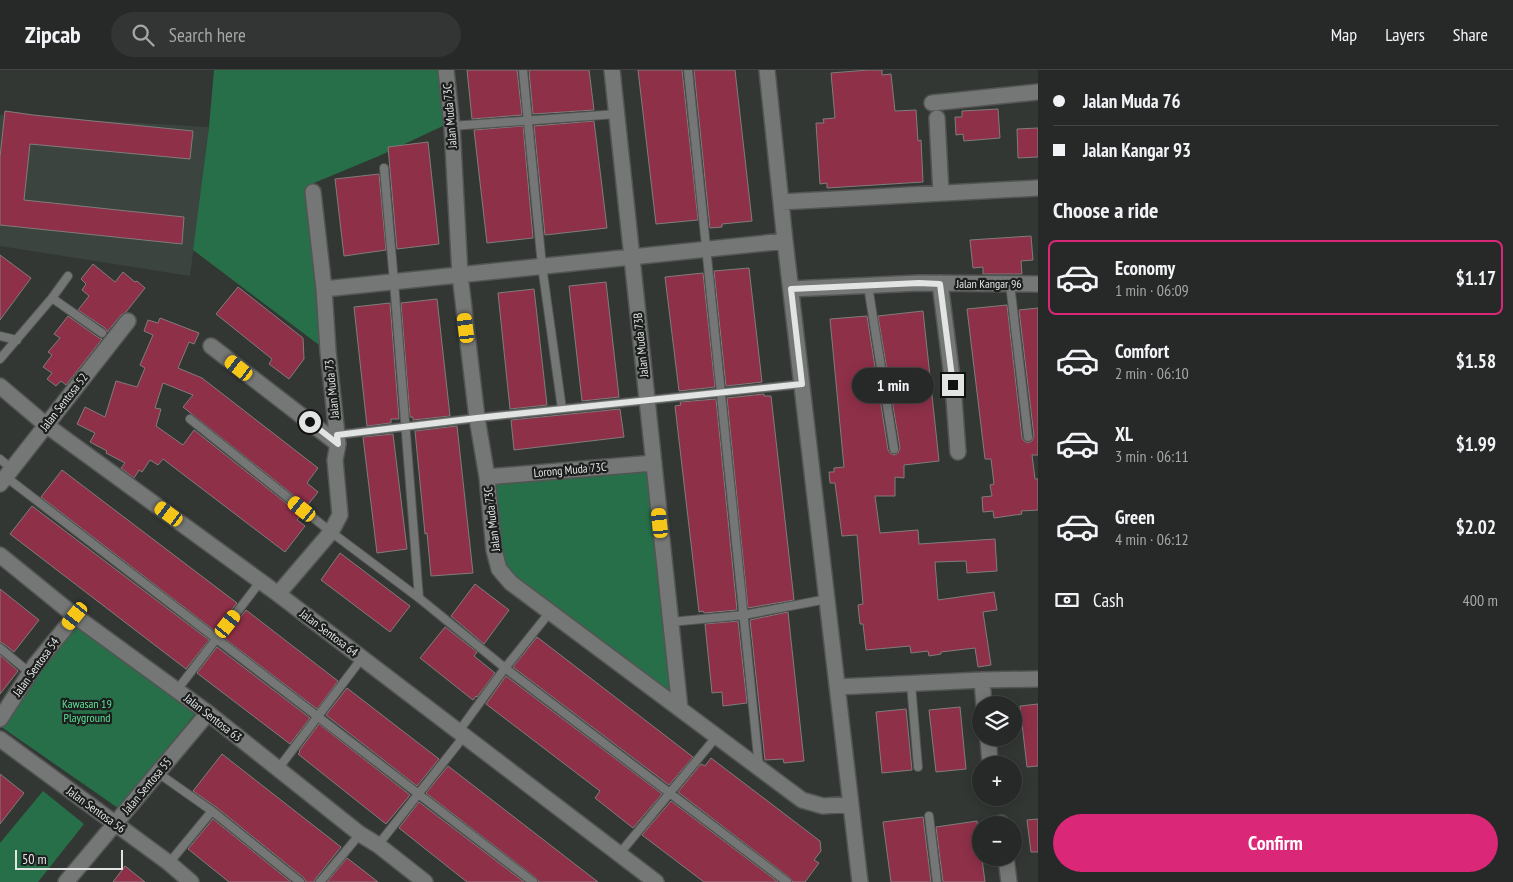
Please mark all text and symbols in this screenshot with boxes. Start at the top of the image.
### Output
search box [111,12,461,57]
text: Zipcab [25,19,81,50]
icon: search [129,21,157,49]
text: Search here [169,23,246,47]
text: Map [1331,23,1357,46]
text: Layers [1385,23,1425,46]
text: Share [1453,23,1488,46]
street label: Jalan Muda 73C [439,83,460,150]
text: Jalan Muda 76 [1083,89,1181,113]
text: Jalan Kangar 93 [1083,138,1191,162]
text: Choose a ride [1053,196,1158,224]
icon: car [1055,255,1100,300]
text: Economy [1115,256,1175,280]
text: $1.17 [1456,266,1496,290]
street label: Jalan Kangar 96 [955,276,1022,291]
text: 1 min · 06:09 [1115,280,1189,300]
car [456,312,475,344]
street label: Jalan Muda 73B [630,312,651,379]
icon: car [1055,338,1100,383]
text: Comfort [1115,339,1169,363]
text: $1.58 [1456,349,1496,373]
car [222,353,255,383]
street label: Jalan Muda 73 [321,359,342,420]
text: 2 min · 06:10 [1115,363,1189,383]
callout: 1 min [853,368,936,402]
street label: Jalan Sentosa 52 [36,370,91,434]
route end [942,374,964,396]
text: 1 min [877,375,909,395]
route start [299,411,321,433]
icon: car [1055,421,1100,466]
text: XL [1115,422,1133,446]
text: $1.99 [1456,432,1496,456]
text: 3 min · 06:11 [1115,446,1189,466]
street label: Lorong Muda 73C [533,459,607,480]
street label: Jalan Muda 73C [480,485,503,553]
car [285,494,318,524]
car [152,499,185,529]
icon: car [1055,504,1100,549]
text: Green [1115,505,1155,529]
car [650,507,669,539]
text: $2.02 [1456,515,1496,539]
text: 4 min · 06:12 [1115,529,1189,549]
icon: cash [1053,586,1081,614]
text: Cash [1093,588,1124,612]
text: 400 m [1463,590,1498,610]
car [59,600,90,632]
street label: Jalan Sentosa 64 [296,605,362,660]
car [212,608,243,640]
street label: Jalan Sentosa 54 [9,634,62,700]
street label: Jalan Sentosa 63 [181,690,245,745]
park label: Kawasan 19 Playground [62,696,112,725]
map controls [972,696,1022,866]
button: layers [972,696,1022,746]
street label: Jalan Sentosa 55 [118,754,175,818]
button: + [972,756,1022,806]
street label: Jalan Sentosa 56 [63,783,129,836]
button: Confirm [1053,814,1498,872]
button: − [972,816,1022,866]
scale bar [15,847,122,870]
text: 50 m [22,850,47,868]

